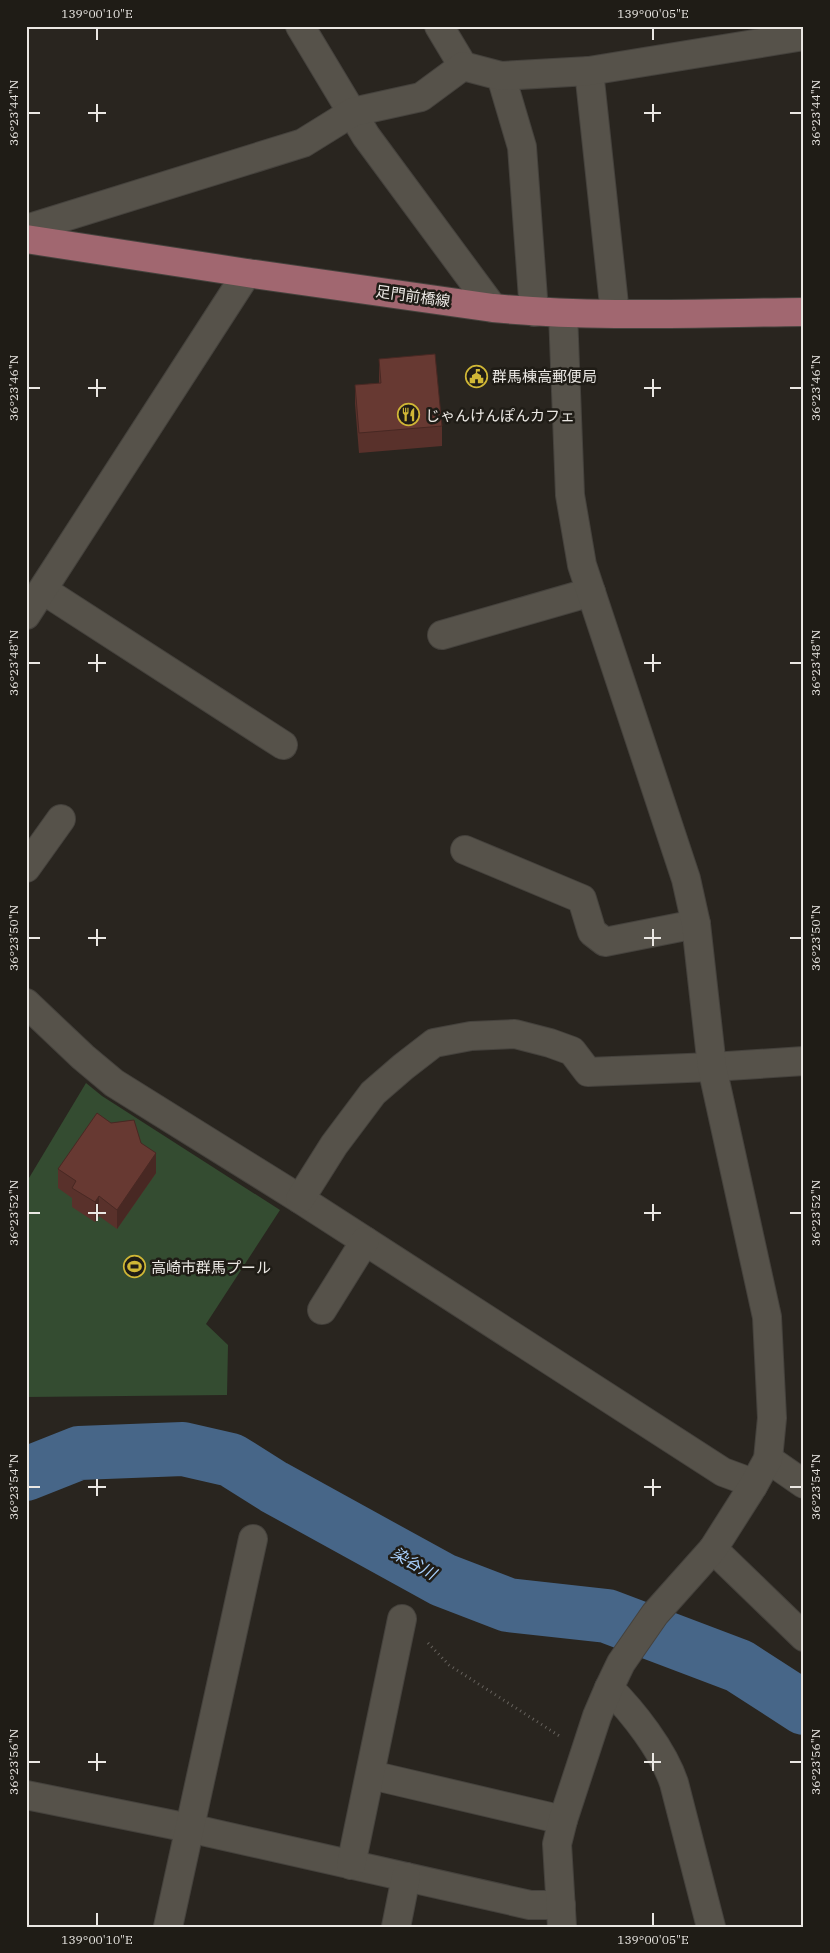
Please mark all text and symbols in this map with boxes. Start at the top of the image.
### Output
text: 139°00'10"E [61,6,133,21]
text: 139°00'05"E [617,6,689,21]
text: 36°23'44"N [6,80,21,146]
text: 36°23'44"N [808,80,823,146]
street label: 足門前橋線 [375,281,451,311]
text: 36°23'46"N [6,355,21,421]
text: 36°23'46"N [808,355,823,421]
public building icon: 群馬棟高郵便局 [464,364,488,388]
place label: 群馬棟高郵便局 [492,367,597,386]
restaurant icon: じゃんけんぽんカフェ [397,403,421,427]
place label: じゃんけんぽんカフェ [425,406,575,425]
text: 36°23'48"N [6,630,21,696]
text: 36°23'48"N [808,630,823,696]
text: 36°23'50"N [6,905,21,971]
text: 36°23'50"N [808,905,823,971]
text: 36°23'52"N [6,1180,21,1246]
text: 36°23'52"N [808,1180,823,1246]
sports icon: 高崎市群馬プール [123,1255,147,1279]
place label: 高崎市群馬プール [151,1258,271,1277]
text: 36°23'54"N [6,1454,21,1520]
text: 36°23'54"N [808,1454,823,1520]
water label: 染谷川 [388,1543,442,1584]
text: 36°23'56"N [6,1729,21,1795]
text: 36°23'56"N [808,1729,823,1795]
text: 139°00'10"E [61,1932,133,1947]
text: 139°00'05"E [617,1932,689,1947]

